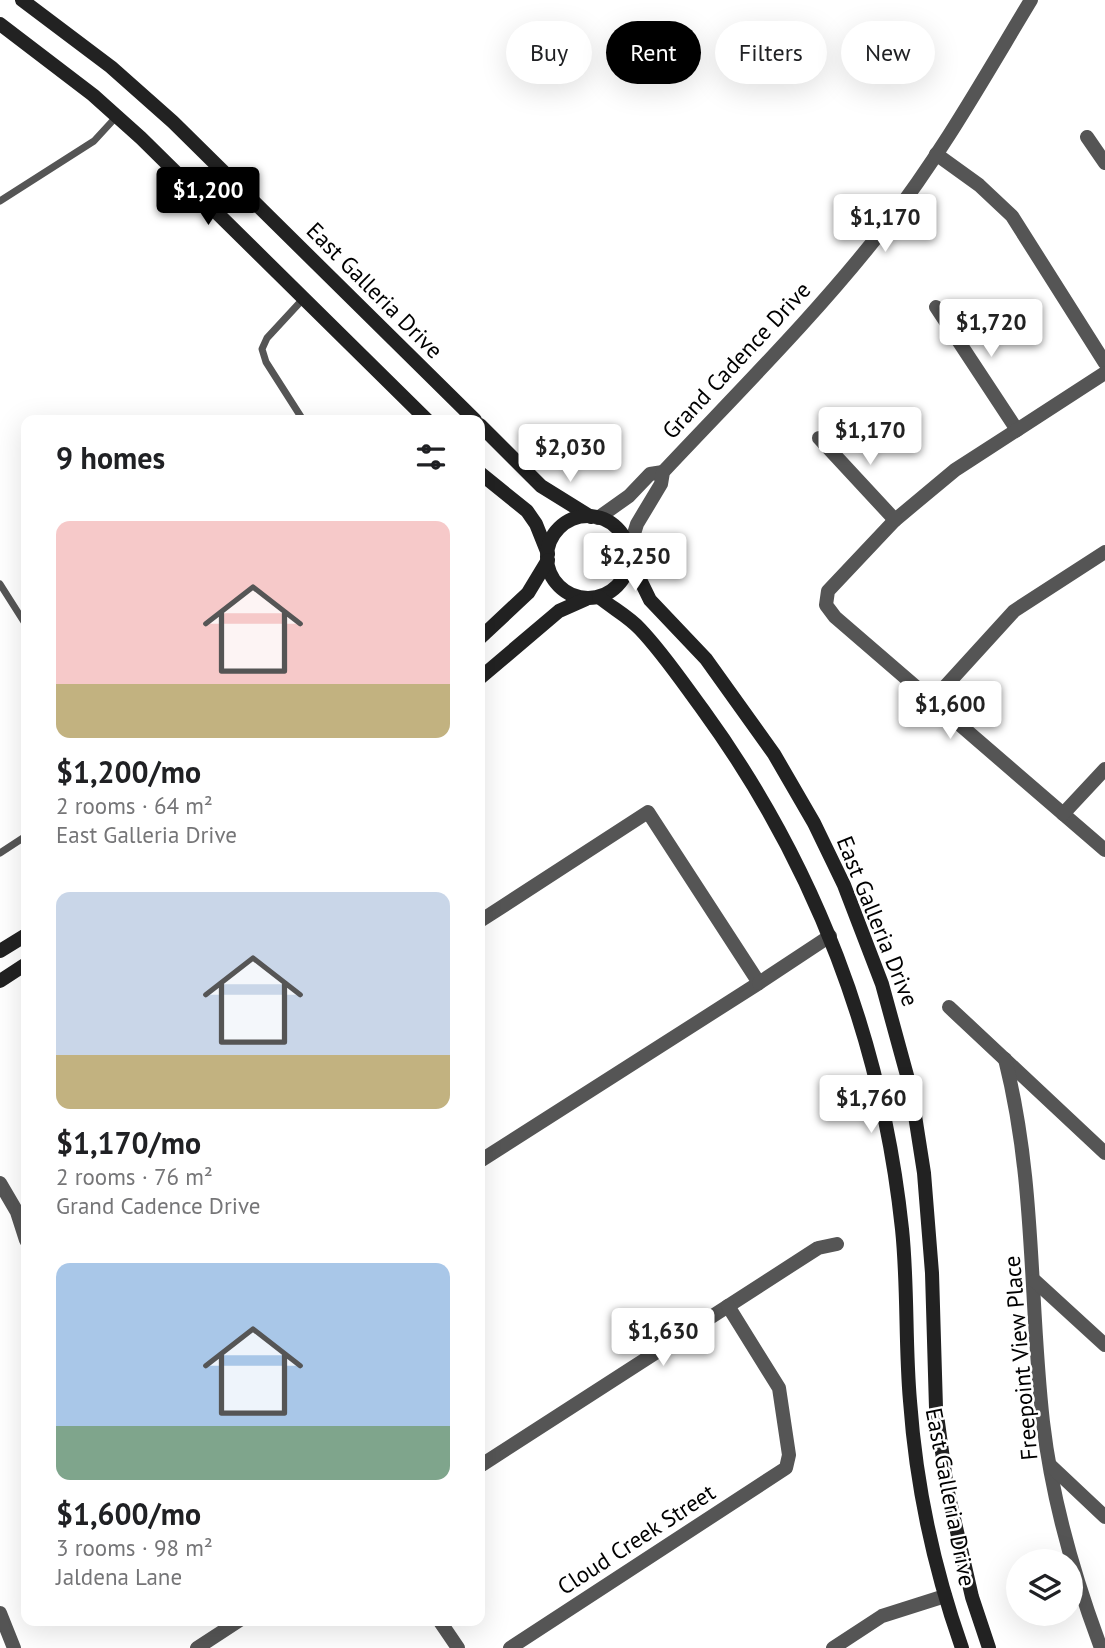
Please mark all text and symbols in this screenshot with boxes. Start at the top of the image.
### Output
chip: Buy [506,21,592,84]
chip: Rent [606,21,701,84]
chip: Filters [715,21,827,84]
chip: New [841,21,935,84]
pin: $1,200 [151,168,265,227]
text: $1,200 [172,175,244,204]
pin: $1,170 [828,194,942,254]
text: $1,170 [849,202,921,231]
street label: East Galleria Drive [301,216,449,364]
street label: Grand Cadence Drive [656,275,816,445]
pin: $1,720 [934,300,1048,359]
text: $1,720 [955,307,1027,336]
pin: $1,170 [813,407,927,467]
text: $1,170 [834,415,906,444]
pin: $2,030 [513,424,627,484]
text: $2,030 [534,432,606,461]
text: 9 homes [56,438,165,477]
icon: filters [412,438,450,476]
pin: $2,250 [578,534,692,593]
text: $2,250 [599,541,671,570]
icon: home [190,566,316,692]
pin: $1,600 [893,682,1007,741]
text: $1,600 [914,689,986,718]
text: $1,200/mo [56,752,201,791]
text: 2 rooms · 64 m² [56,791,213,820]
text: East Galleria Drive [56,820,237,849]
street label: East Galleria Drive [831,832,925,1010]
icon: home [190,937,316,1063]
pin: $1,760 [814,1076,928,1135]
text: $1,760 [835,1083,907,1112]
text: $1,170/mo [56,1123,201,1162]
text: 2 rooms · 76 m² [56,1162,213,1191]
text: Grand Cadence Drive [56,1191,260,1220]
street label: Freepoint View Place [997,1254,1043,1462]
icon: home [190,1308,316,1434]
pin: $1,630 [606,1308,720,1368]
text: $1,630 [627,1316,699,1345]
street label: East Galleria Drive [919,1405,983,1589]
street label: Cloud Creek Street [552,1477,720,1601]
text: $1,600/mo [56,1494,201,1533]
text: 3 rooms · 98 m² [56,1533,213,1562]
map controls [1006,1549,1083,1626]
button: layers [1006,1549,1083,1626]
text: Jaldena Lane [56,1562,182,1591]

